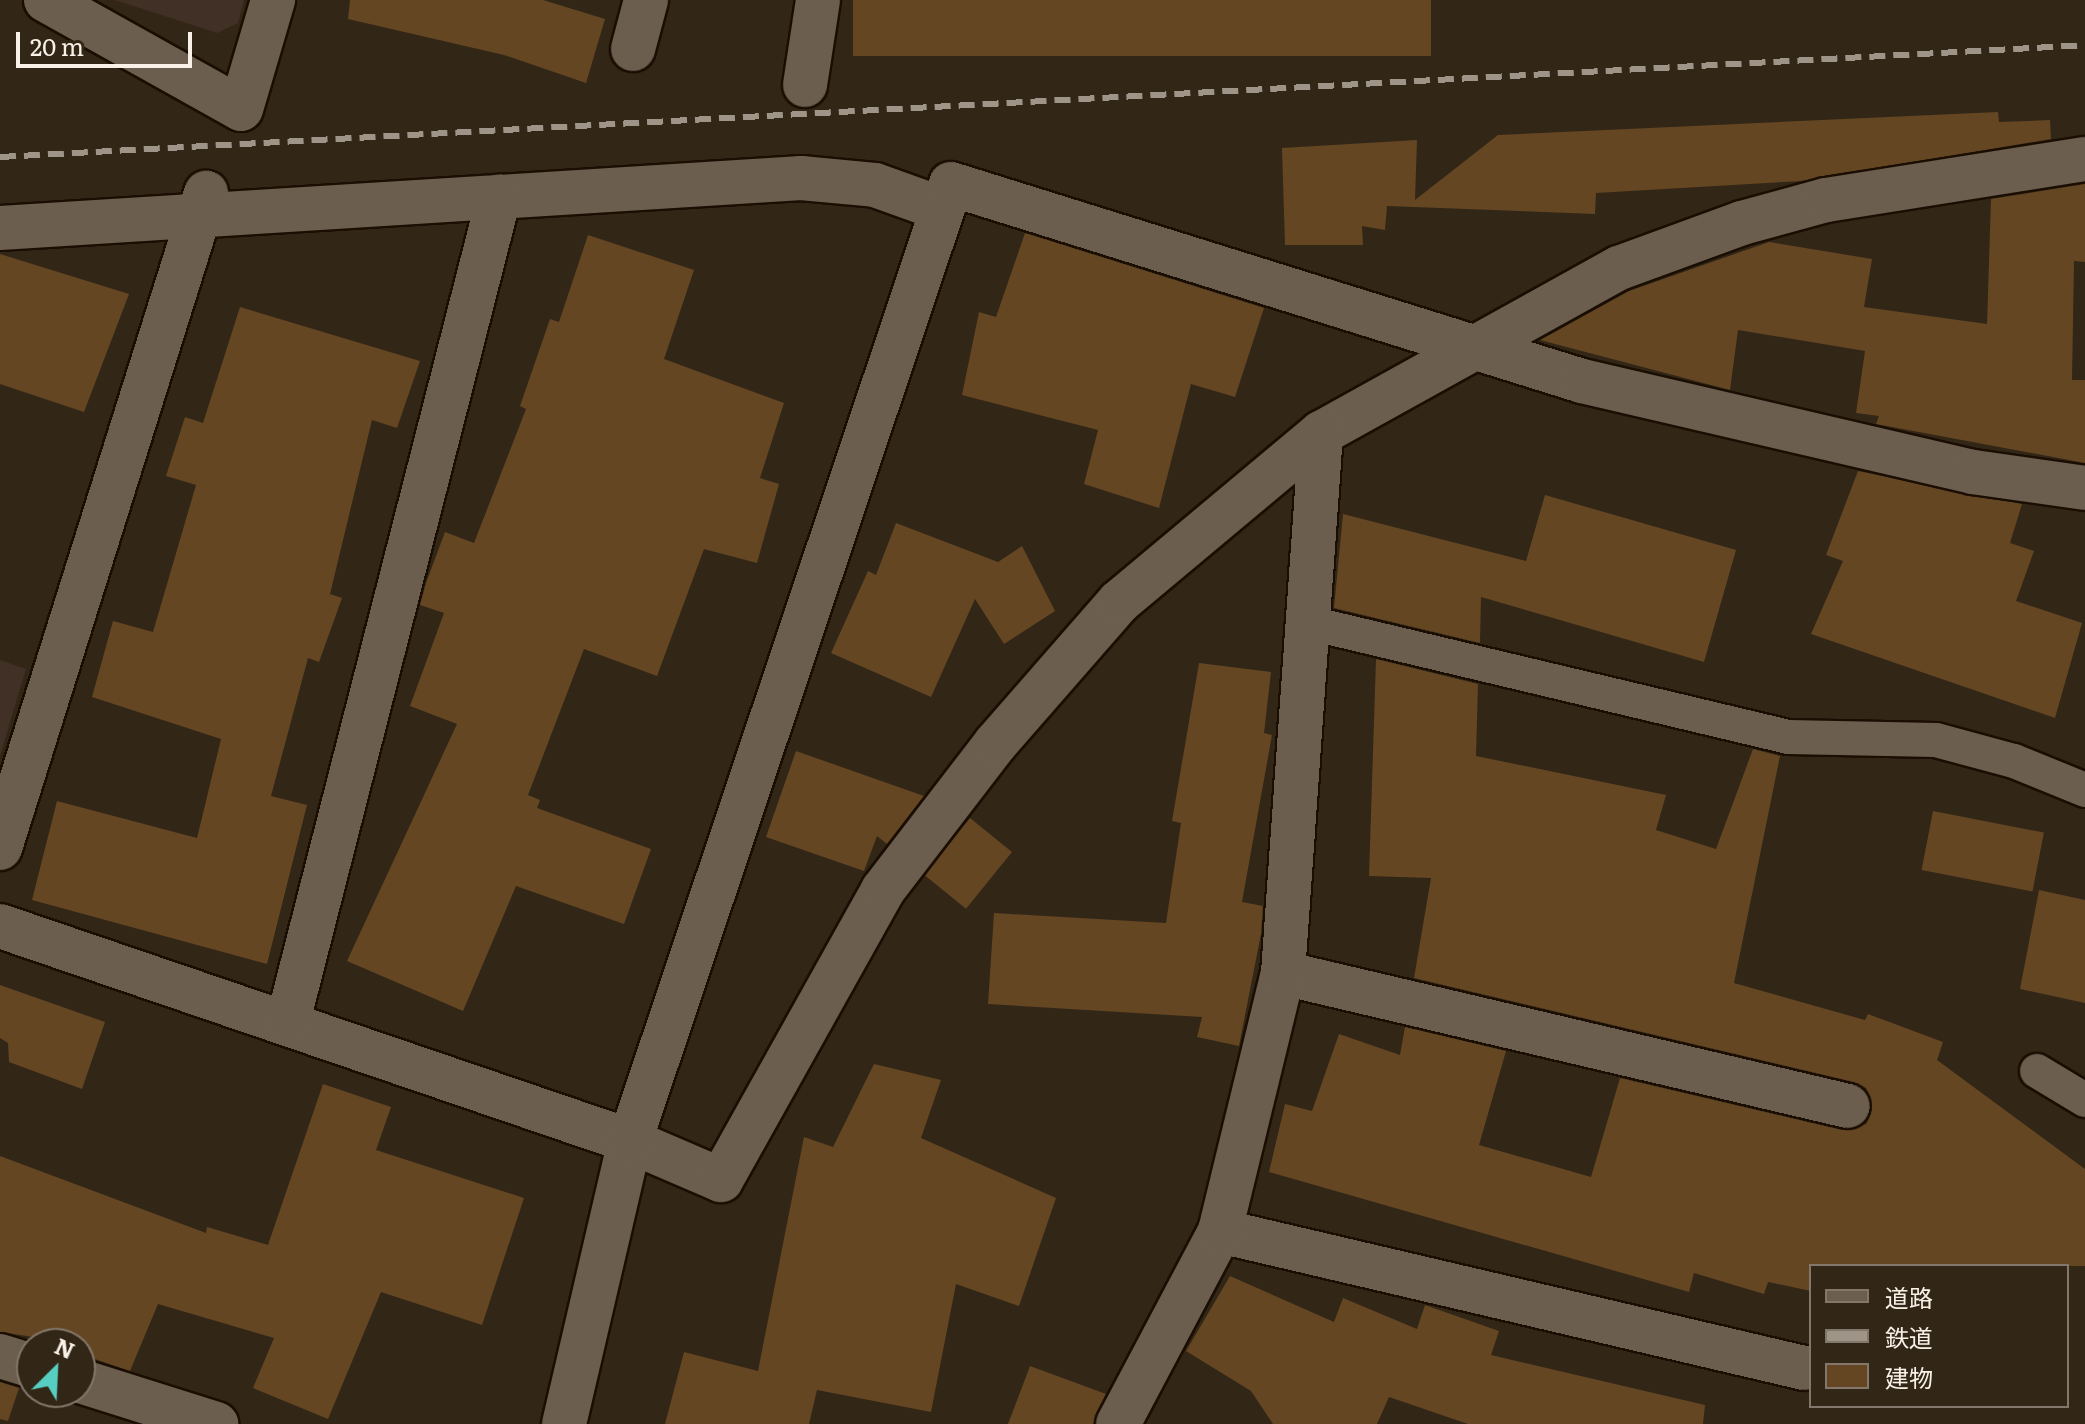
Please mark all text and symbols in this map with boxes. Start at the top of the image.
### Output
scale bar [20,16,196,66]
text: 20 m [30,28,84,63]
legend [1809,1264,2069,1408]
text: 道路 [1885,1279,1933,1314]
text: 鉄道 [1885,1319,1933,1354]
north arrow [16,1328,96,1408]
text: N [50,1329,80,1366]
text: 建物 [1885,1359,1933,1394]

